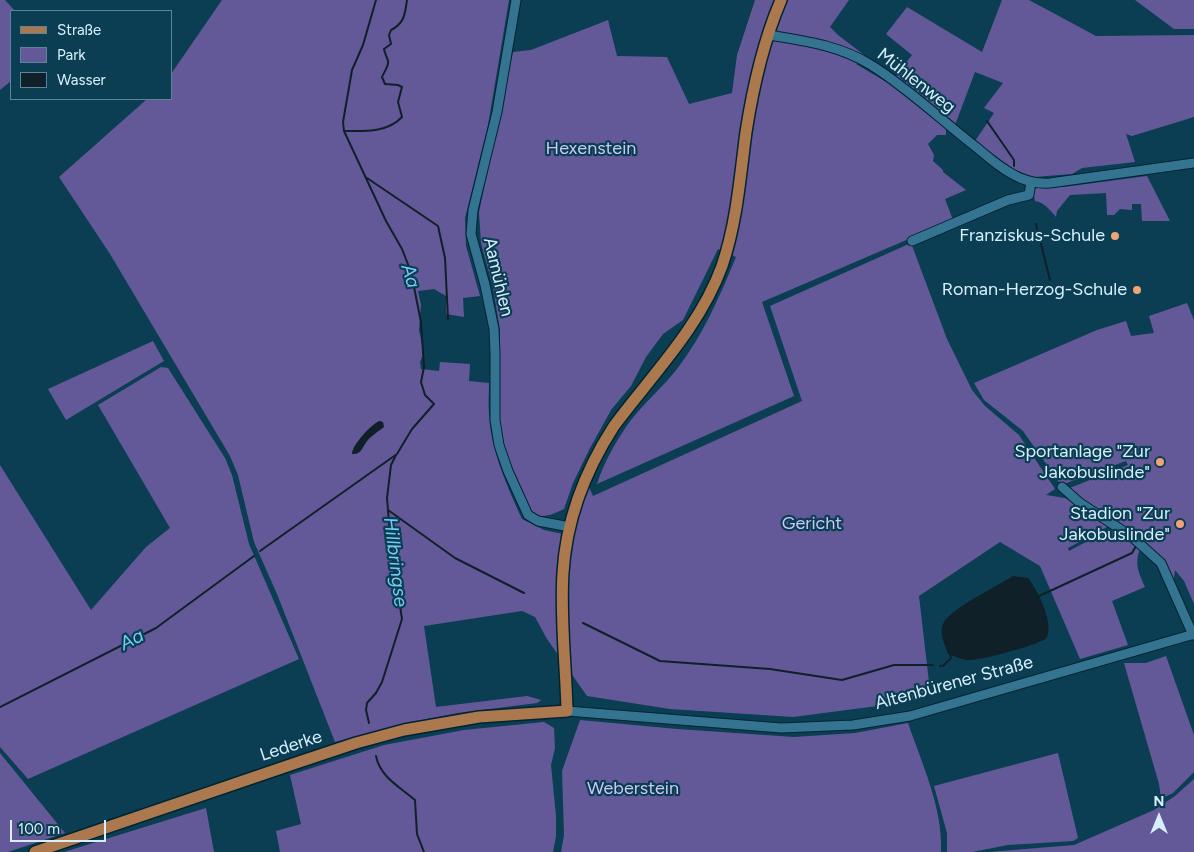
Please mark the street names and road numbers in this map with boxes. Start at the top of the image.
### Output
street label: Mühlenweg [873,44,959,118]
street label: Aamühlen [478,235,518,319]
street label: Altenbürener Straße [873,652,1035,714]
street label: Lederke [257,726,325,766]

